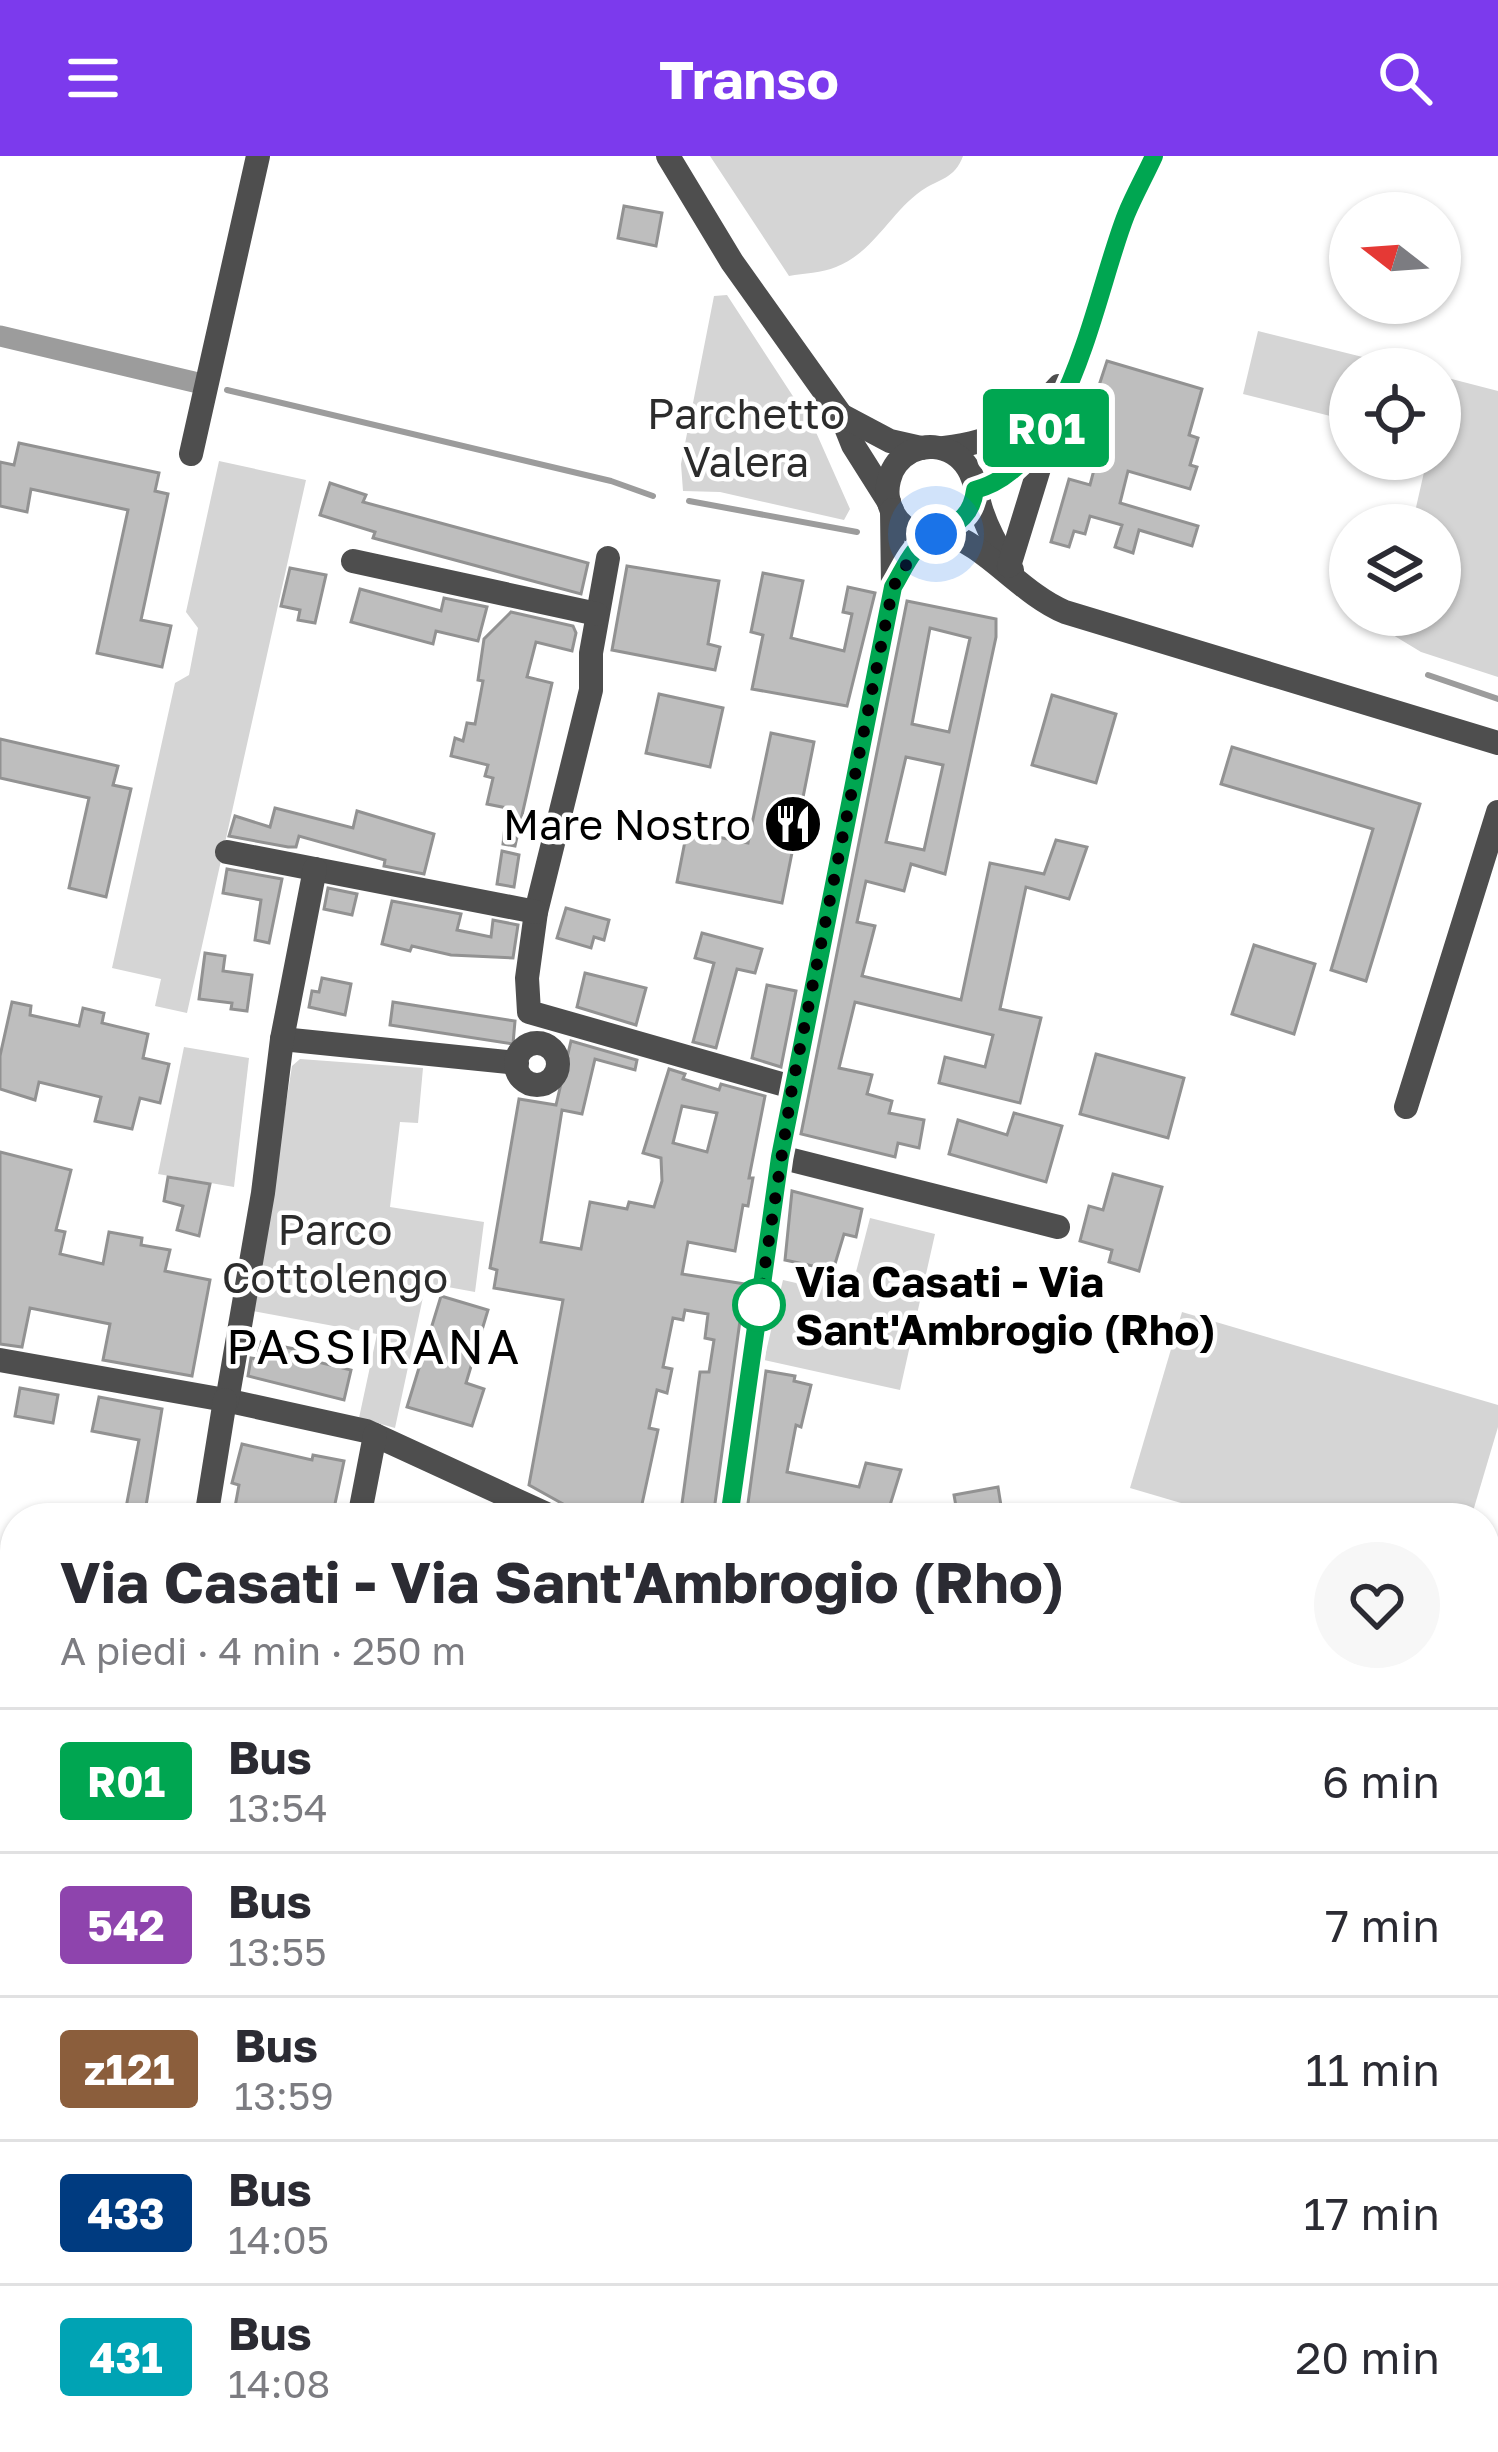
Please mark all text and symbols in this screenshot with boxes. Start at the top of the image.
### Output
icon: menu [60,45,126,111]
icon: search [1372,45,1438,111]
text: Transo [659,46,839,111]
north arrow [1329,192,1461,324]
map controls [1329,192,1461,636]
button: locate [1329,348,1461,480]
park label: Parchetto Valera [647,388,845,486]
line badge: R01 [977,389,1115,467]
text: R01 [1007,403,1085,453]
your location [906,504,966,564]
button: layers [1329,504,1461,636]
restaurant icon: Mare Nostro [762,793,824,855]
place label: Mare Nostro [503,799,751,849]
park label: Parco Cottolengo [222,1204,448,1302]
place label: Via Casati - Via Sant'Ambrogio (Rho) [795,1256,1215,1354]
marker: Via Casati - Via Sant'Ambrogio (Rho) [734,1280,784,1330]
district label: PASSIRANA [226,1317,522,1375]
button: heart [1314,1542,1440,1668]
text: Via Casati - Via Sant'Ambrogio (Rho) [60,1547,1065,1616]
text: A piedi · 4 min · 250 m [60,1627,466,1674]
text: Bus [228,1730,312,1784]
text: 6 min [1322,1754,1440,1808]
text: R01 [87,1756,165,1806]
text: 13:54 [228,1784,328,1831]
text: Bus [228,1874,312,1928]
text: 7 min [1325,1898,1440,1952]
text: 542 [87,1900,165,1950]
text: 13:55 [228,1928,327,1975]
text: Bus [234,2018,318,2072]
text: 11 min [1306,2042,1440,2096]
text: z121 [84,2044,174,2094]
text: 13:59 [234,2072,334,2119]
text: Bus [228,2162,312,2216]
text: 17 min [1304,2186,1440,2240]
text: 433 [87,2188,165,2238]
text: 14:05 [228,2216,329,2263]
text: Bus [228,2306,312,2360]
text: 20 min [1295,2330,1440,2384]
text: 431 [89,2332,163,2382]
text: 14:08 [228,2360,330,2407]

